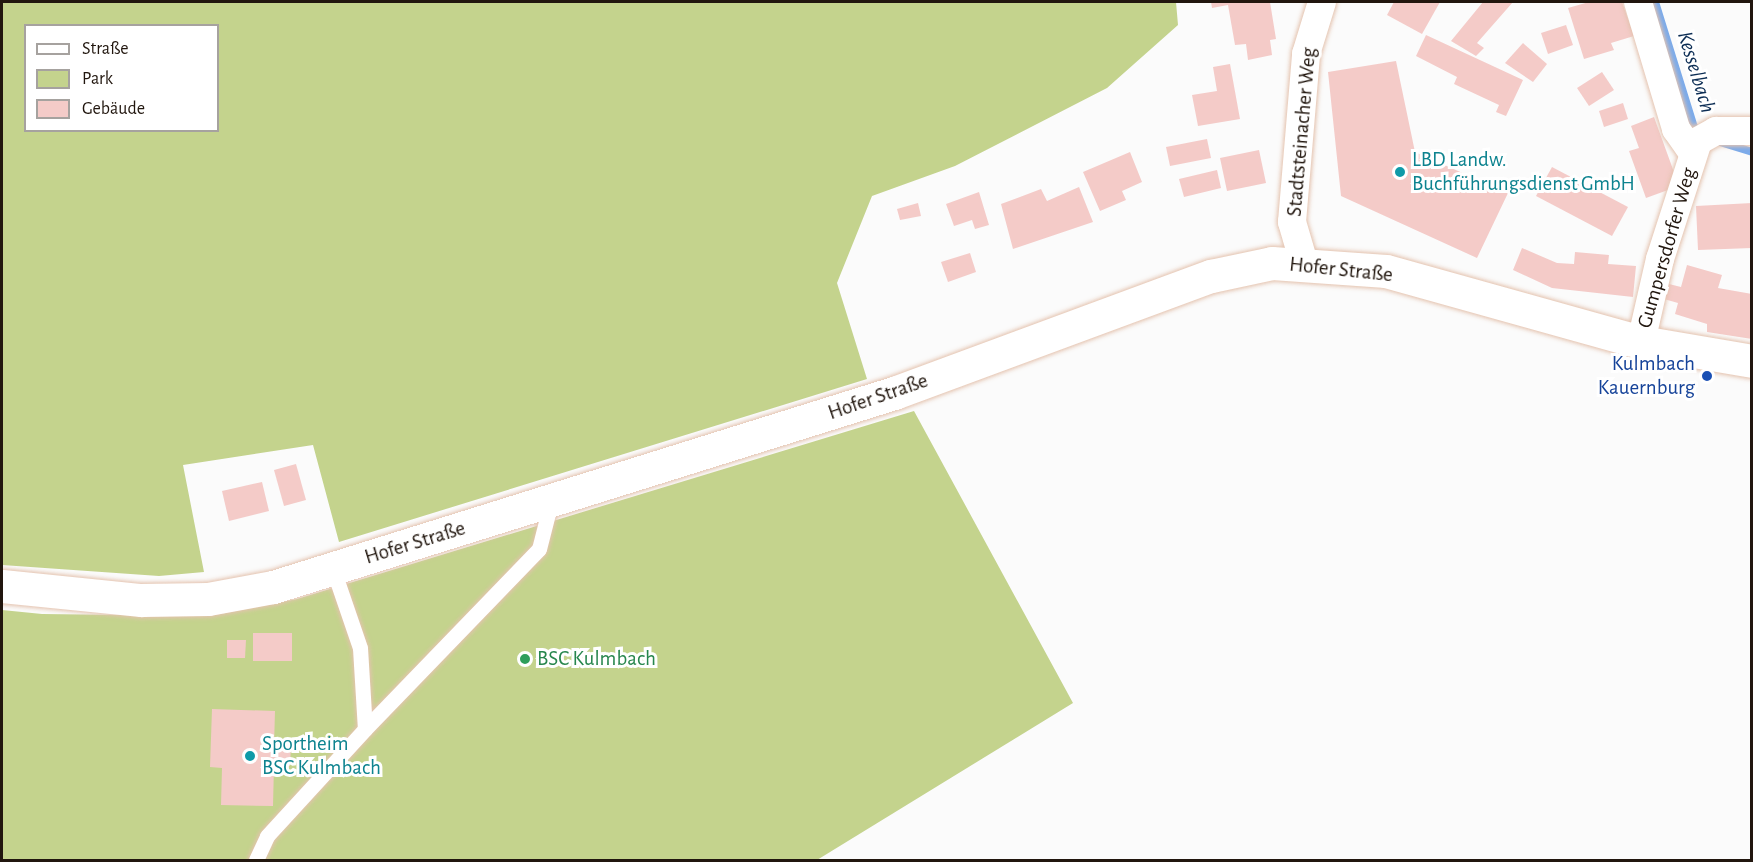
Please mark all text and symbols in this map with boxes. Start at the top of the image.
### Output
legend [24,24,219,132]
water label: Kesselbach [1671,28,1721,116]
text: Straße [82,40,128,58]
street label: Stadtsteinacher Weg [1282,46,1322,218]
text: Park [82,70,113,88]
text: Gebäude [82,100,145,118]
place label: LBD Landw. Buchführungsdienst GmbH [1412,147,1635,197]
marker: LBD Landw. Buchführungsdienst GmbH [1393,165,1407,179]
street label: Gumpersdorfer Weg [1632,165,1702,331]
street label: Hofer Straße [1288,252,1394,288]
place label: Kulmbach Kauernburg [1598,351,1695,401]
street label: Hofer Straße [825,368,931,426]
marker: Kulmbach Kauernburg [1700,369,1714,383]
street label: Hofer Straße [362,516,468,570]
place label: BSC Kulmbach [537,646,656,672]
marker: BSC Kulmbach [518,652,532,666]
place label: Sportheim BSC Kulmbach [262,731,381,781]
marker: Sportheim BSC Kulmbach [243,749,257,763]

